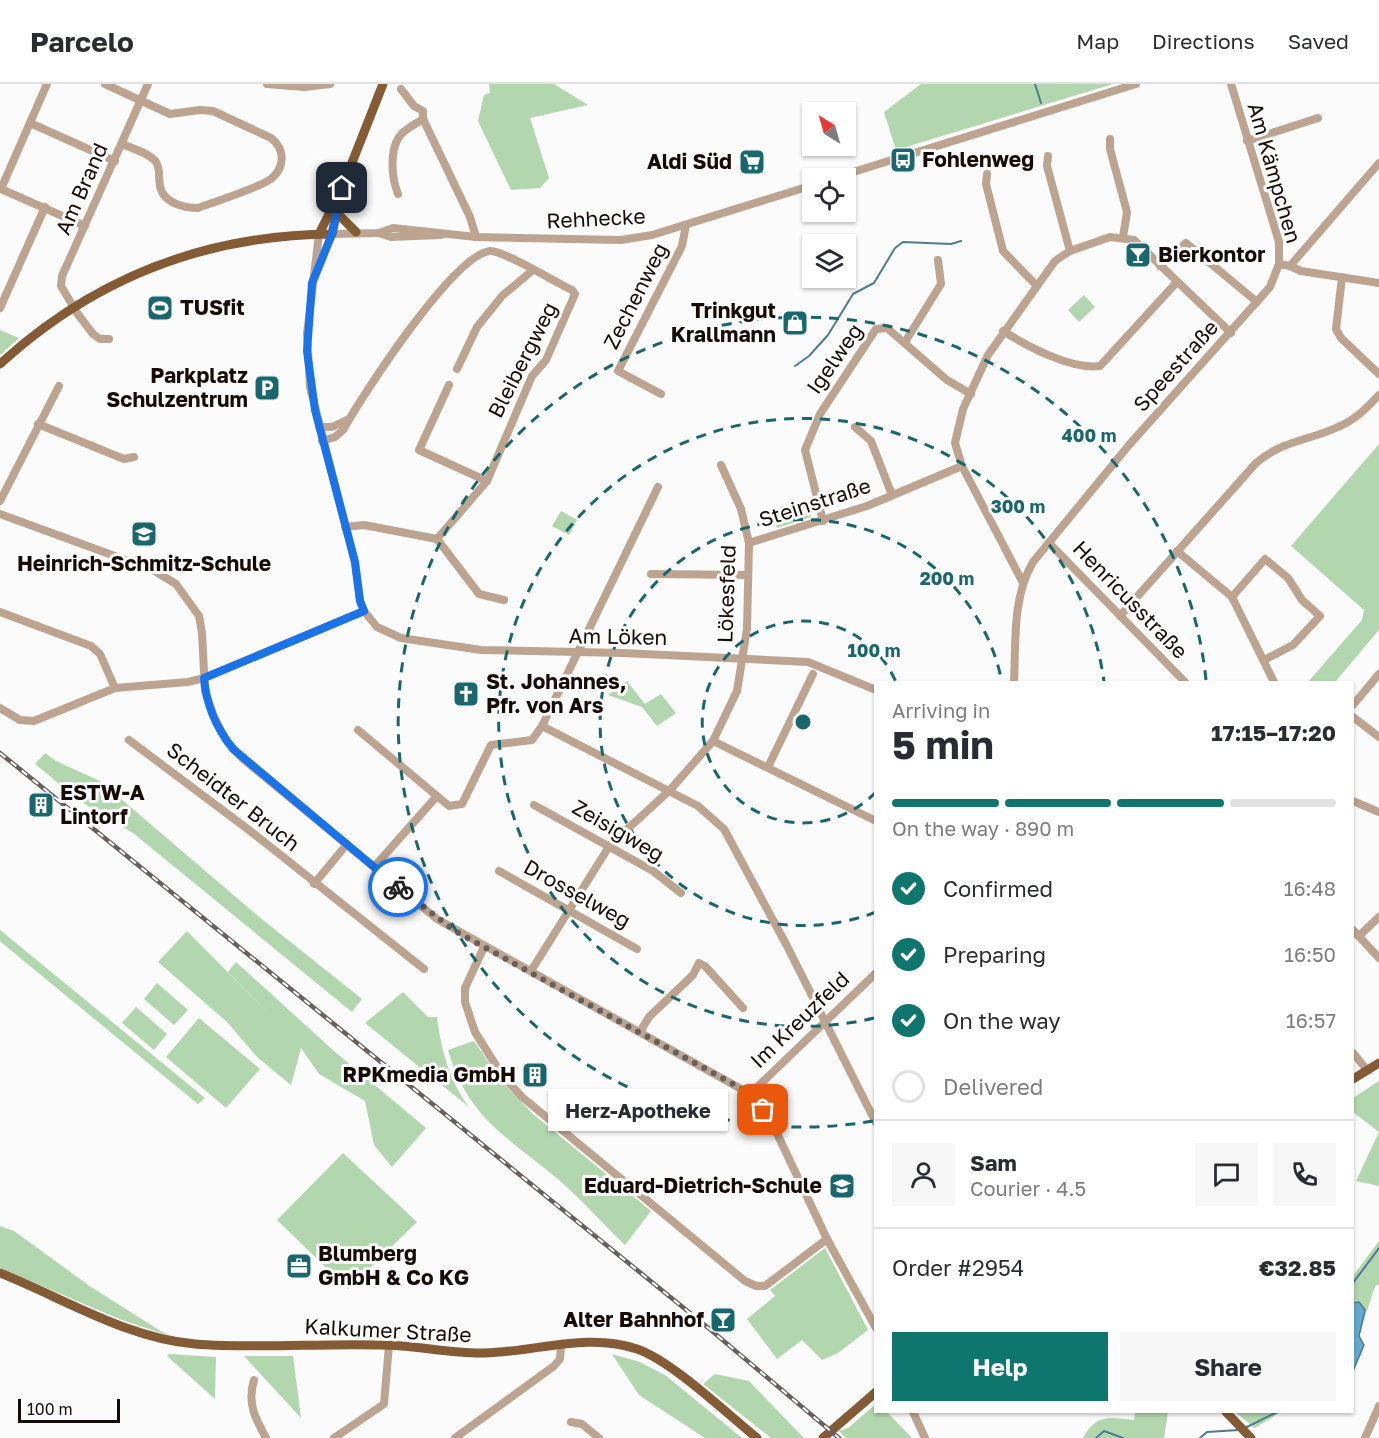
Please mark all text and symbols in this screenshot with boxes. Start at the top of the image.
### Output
text: Parcelo [30,25,134,58]
text: Map [1076,28,1119,54]
text: Directions [1152,28,1255,54]
text: Saved [1288,28,1349,54]
street label: Am Kämpchen [1242,99,1307,246]
north arrow [802,102,856,156]
map controls [802,102,856,288]
street label: Am Brand [49,139,113,238]
bus stop icon: Fohlenweg [888,145,918,175]
place label: Fohlenweg [922,146,1034,172]
supermarket icon: Aldi Süd [737,147,767,177]
place label: Aldi Süd [647,148,732,174]
pin [316,162,367,213]
button: locate [802,168,856,222]
icon: home [325,171,358,204]
street label: Rehhecke [546,202,646,234]
button: layers [802,234,856,288]
street label: Zechenweg [597,238,673,353]
bar icon: Bierkontor [1123,240,1153,270]
place label: Bierkontor [1158,241,1265,267]
sports icon: TUSfit [145,293,175,323]
place label: TUSfit [180,294,245,320]
street label: Bleibergweg [482,297,562,422]
place label: Trinkgut Krallmann [671,297,776,347]
shop icon: Trinkgut Krallmann [780,308,810,338]
street label: Speestraße [1127,314,1223,417]
street label: Igelweg [801,318,868,399]
place label: Parkplatz Schulzentrum [106,362,248,412]
parking icon: Parkplatz Schulzentrum [252,373,282,403]
text: 400 m [1062,424,1116,446]
street label: Steinstraße [756,472,874,532]
text: 300 m [991,495,1045,517]
school or university icon: Heinrich-Schmitz-Schule [129,519,159,549]
street label: Henricusstraße [1068,535,1194,664]
street label: Lökesfeld [711,544,741,643]
place label: Heinrich-Schmitz-Schule [17,550,271,576]
text: 200 m [920,567,974,589]
street label: Am Löken [568,622,668,650]
text: 100 m [848,639,900,661]
place label: St. Johannes, Pfr. von Ars [486,668,627,718]
church icon: St. Johannes, Pfr. von Ars [451,679,481,709]
text: Arriving in [892,698,990,722]
centre of rings [793,712,813,732]
text: 17:15–17:20 [1211,719,1336,746]
text: 5 min [892,721,994,768]
street label: Scheidter Bruch [162,736,305,856]
place label: ESTW-A Lintorf [60,779,145,829]
building icon: ESTW-A Lintorf [26,790,56,820]
street label: Zeisigweg [568,793,669,867]
text: On the way · 890 m [892,816,1074,840]
street label: Drosselweg [520,853,635,933]
courier [368,857,428,917]
icon: bike [382,871,415,904]
icon: check [892,872,925,905]
text: Confirmed [943,875,1053,902]
text: 16:48 [1284,876,1336,900]
icon: check [892,938,925,971]
text: Preparing [943,941,1046,968]
text: 16:50 [1284,942,1336,966]
street label: Im Kreuzfeld [744,966,854,1073]
icon: check [892,1004,925,1037]
text: On the way [943,1007,1061,1034]
text: 16:57 [1286,1008,1336,1032]
building icon: RPKmedia GmbH [520,1060,550,1090]
place label: RPKmedia GmbH [343,1061,516,1087]
text: Delivered [943,1073,1043,1100]
pin [737,1084,788,1135]
callout: Herz-Apotheke [547,1089,727,1131]
icon: bag [746,1093,779,1126]
text: Herz-Apotheke [565,1098,711,1122]
button: person [892,1143,955,1206]
button: chat [1195,1143,1258,1206]
button: phone [1273,1143,1336,1206]
text: Sam [970,1149,1017,1176]
school or university icon: Eduard-Dietrich-Schule [827,1171,857,1201]
place label: Eduard-Dietrich-Schule [584,1172,822,1198]
text: Courier · 4.5 [970,1176,1086,1200]
place label: Blumberg GmbH & Co KG [318,1240,469,1290]
office icon: Blumberg GmbH & Co KG [284,1251,314,1281]
text: Order #2954 [892,1254,1024,1281]
text: €32.85 [1259,1254,1336,1281]
bar icon: Alter Bahnhof [708,1305,738,1335]
place label: Alter Bahnhof [563,1306,704,1332]
street label: Kalkumer Straße [304,1313,472,1347]
button: Help [892,1332,1108,1401]
button: Share [1120,1332,1336,1401]
scale bar [18,1396,120,1424]
text: 100 m [27,1399,73,1419]

